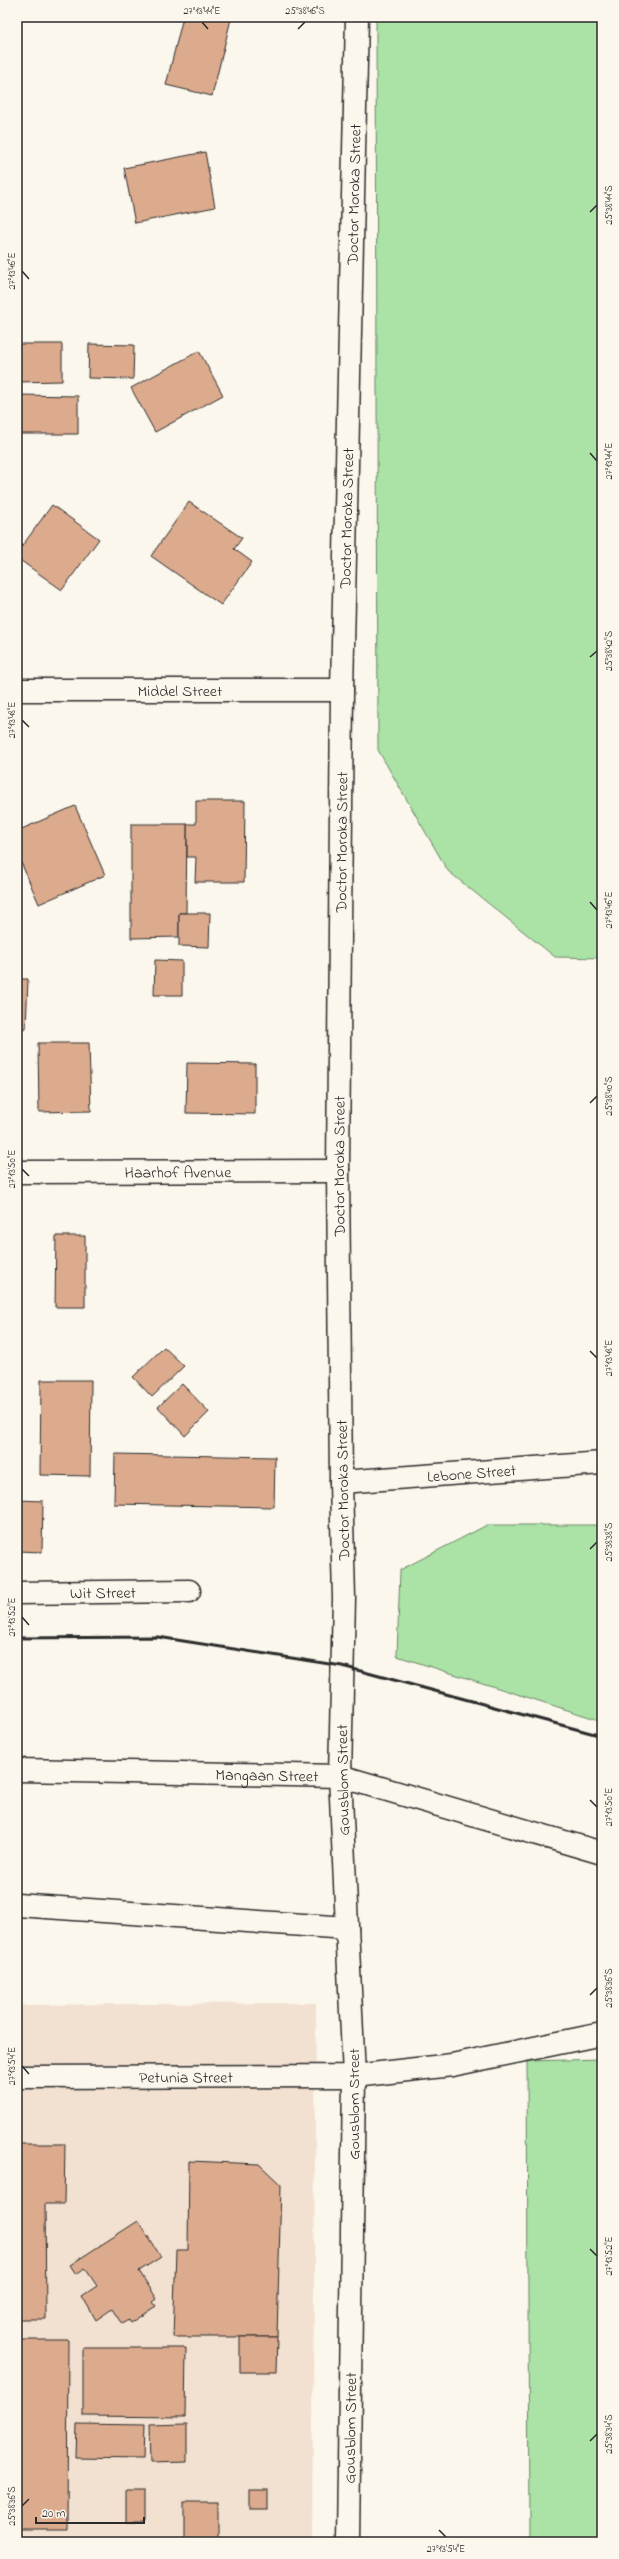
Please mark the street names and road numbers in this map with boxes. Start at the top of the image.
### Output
street label: Doctor Moroka Street [341,123,369,266]
street label: Doctor Moroka Street [334,447,361,590]
street label: Middel Street [138,680,223,704]
street label: Doctor Moroka Street [330,771,355,914]
street label: Doctor Moroka Street [328,1095,353,1238]
street label: Haarhof Avenue [125,1161,232,1186]
street label: Doctor Moroka Street [331,1419,357,1561]
street label: Lebone Street [426,1459,518,1490]
street label: Wit Street [70,1582,137,1606]
street label: Gousblom Street [331,1723,357,1836]
street label: Mangaan Street [215,1764,319,1790]
street label: Gousblom Street [343,2048,367,2160]
street label: Petunia Street [139,2066,234,2091]
street label: Gousblom Street [339,2372,364,2484]

